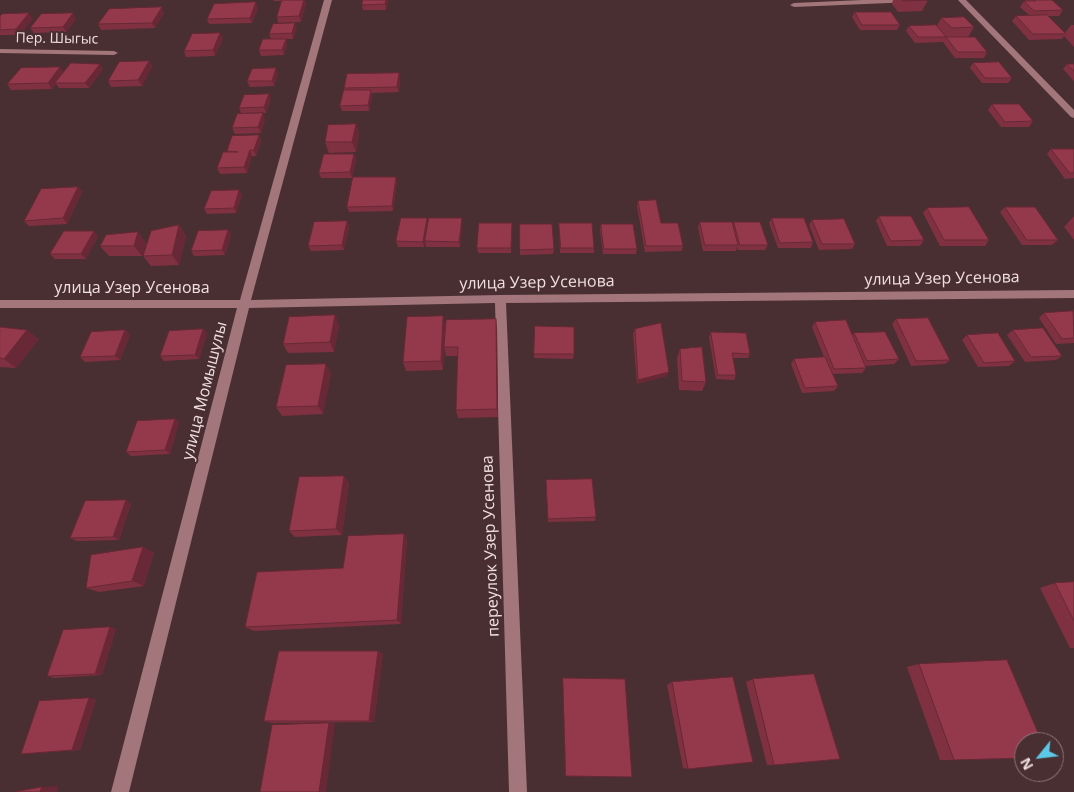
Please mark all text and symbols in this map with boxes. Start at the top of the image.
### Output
street label: Пер. Шыгыс [16,30,98,48]
street label: улица Узер Усенова [864,268,1020,290]
street label: улица Узер Усенова [459,272,615,294]
street label: улица Узер Усенова [54,278,210,298]
street label: улица Момышулы [178,320,232,462]
street label: переулок Узер Усенова [478,455,504,637]
north arrow [1014,732,1064,782]
text: N [1015,754,1037,774]

